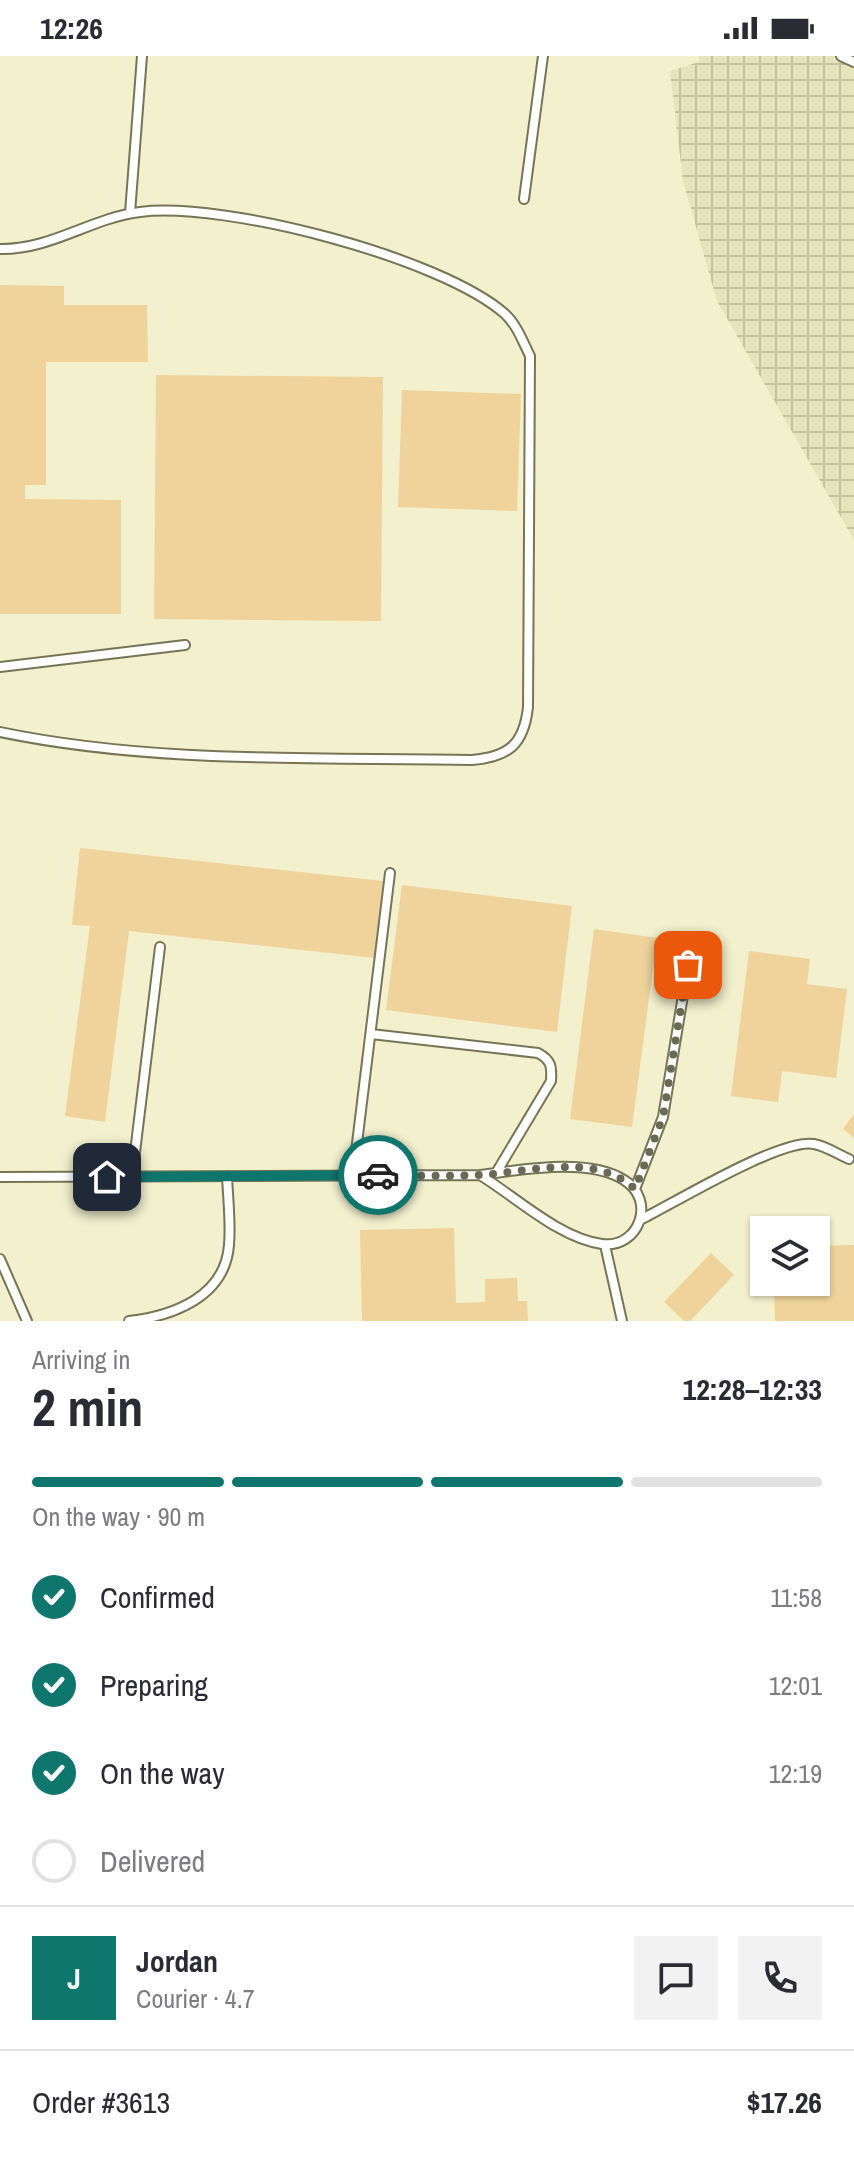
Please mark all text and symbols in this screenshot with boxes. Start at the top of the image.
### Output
text: 12:26 [40,8,103,48]
pin [654,931,722,999]
icon: bag [666,943,710,987]
courier [338,1135,418,1215]
pin [73,1143,141,1211]
icon: car [356,1153,400,1197]
icon: home [85,1155,129,1199]
map controls [750,1216,830,1296]
button: layers [750,1216,830,1296]
text: Arriving in [32,1342,130,1377]
text: 12:28–12:33 [683,1369,822,1409]
text: 2 min [32,1372,143,1442]
text: On the way · 90 m [32,1499,205,1534]
icon: check [32,1575,76,1619]
text: Confirmed [100,1577,215,1617]
text: 11:58 [770,1580,822,1615]
icon: check [32,1663,76,1707]
text: Preparing [100,1665,208,1705]
text: 12:01 [769,1668,822,1703]
icon: check [32,1751,76,1795]
text: On the way [100,1753,224,1793]
text: 12:19 [769,1756,822,1791]
text: Delivered [100,1841,205,1881]
button: chat [634,1936,718,2020]
button: phone [738,1936,822,2020]
text: Jordan [136,1941,218,1981]
text: J [67,1958,81,1998]
text: Courier · 4.7 [136,1981,255,2016]
text: Order #3613 [32,2082,170,2122]
text: $17.26 [747,2082,822,2122]

